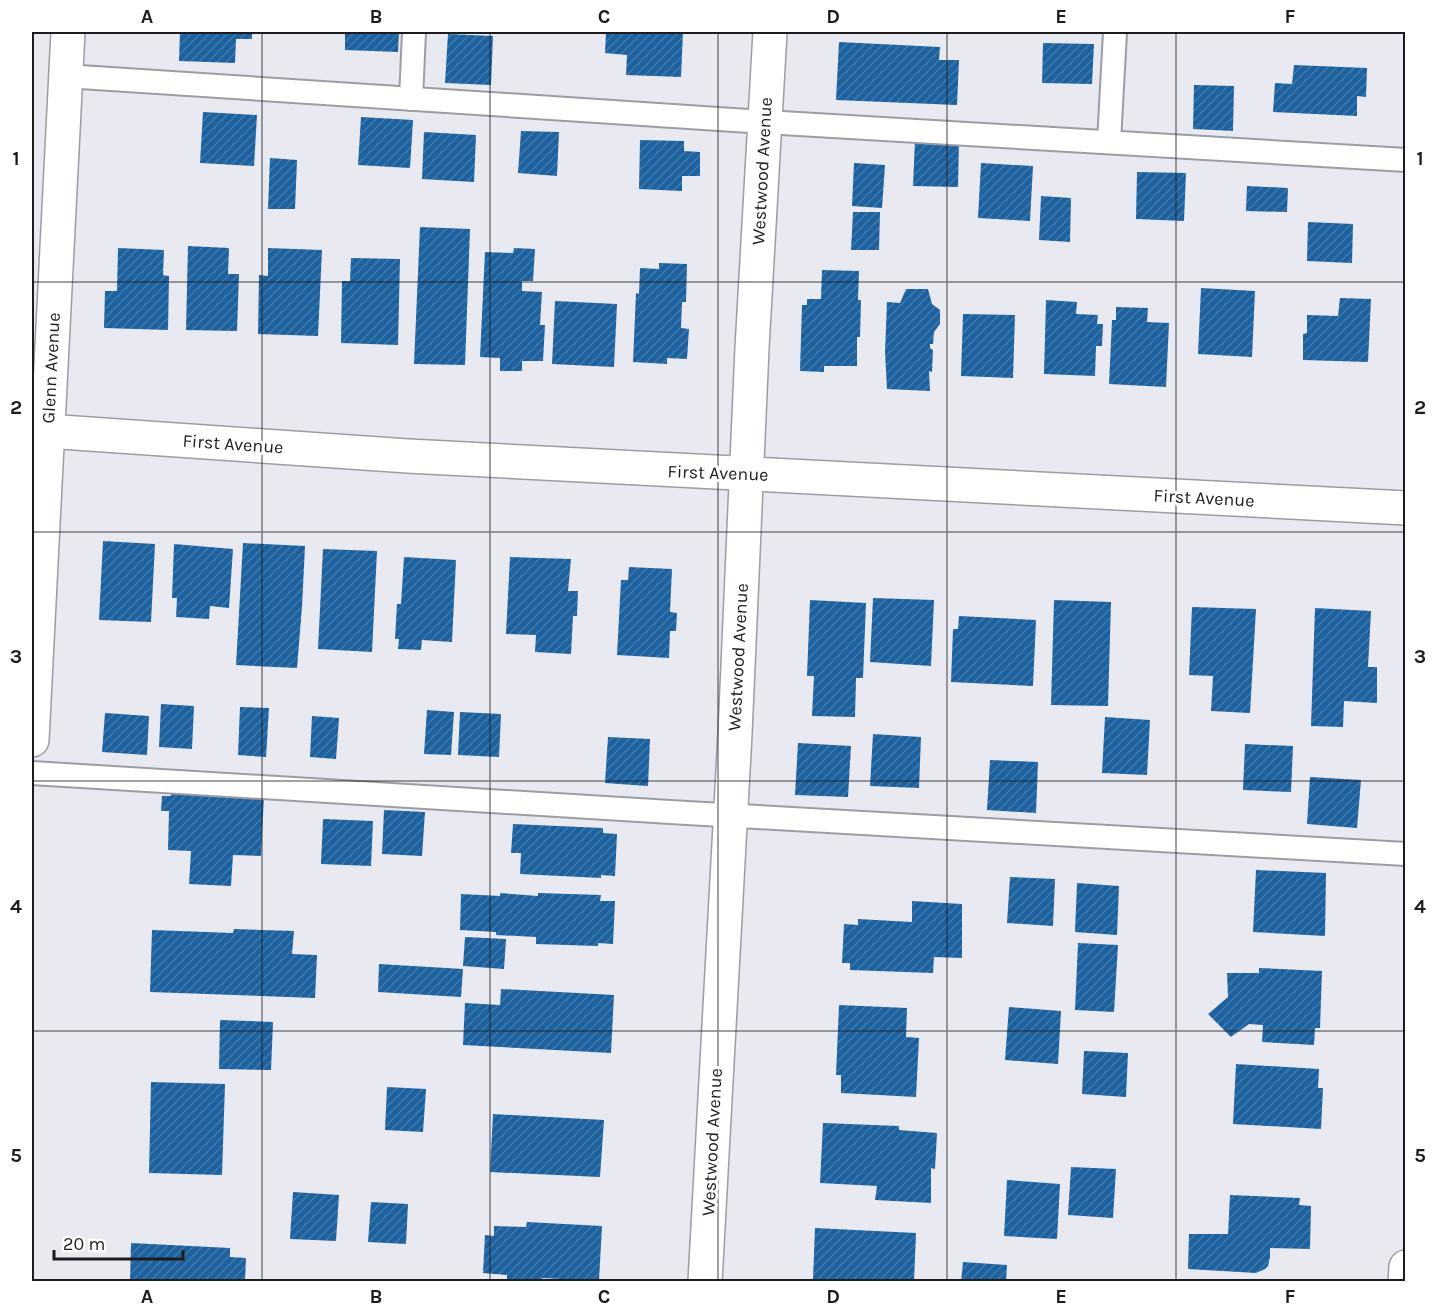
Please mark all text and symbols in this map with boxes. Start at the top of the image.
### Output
text: A [141,5,154,28]
text: B [370,5,382,28]
text: C [598,5,610,28]
text: D [826,5,840,28]
text: E [1055,5,1067,28]
text: F [1285,5,1296,28]
street label: Westwood Avenue [747,97,777,245]
text: 1 [12,147,20,170]
text: 1 [1416,147,1424,170]
street label: Glenn Avenue [37,312,65,424]
text: 2 [10,396,22,419]
text: 2 [1414,396,1426,419]
street label: First Avenue [182,430,284,458]
street label: First Avenue [667,460,769,486]
street label: First Avenue [1153,484,1255,512]
street label: Westwood Avenue [723,583,753,731]
text: 3 [10,645,22,668]
text: 3 [1414,645,1426,668]
text: 4 [10,895,22,918]
text: 4 [1414,895,1426,918]
street label: Westwood Avenue [697,1068,727,1216]
text: 5 [10,1144,22,1167]
text: 5 [1414,1144,1426,1167]
scale bar [54,1223,183,1261]
text: 20 m [63,1233,105,1255]
text: A [141,1285,154,1308]
text: B [370,1285,382,1308]
text: C [598,1285,610,1308]
text: D [826,1285,840,1308]
text: E [1055,1285,1067,1308]
text: F [1285,1285,1296,1308]

